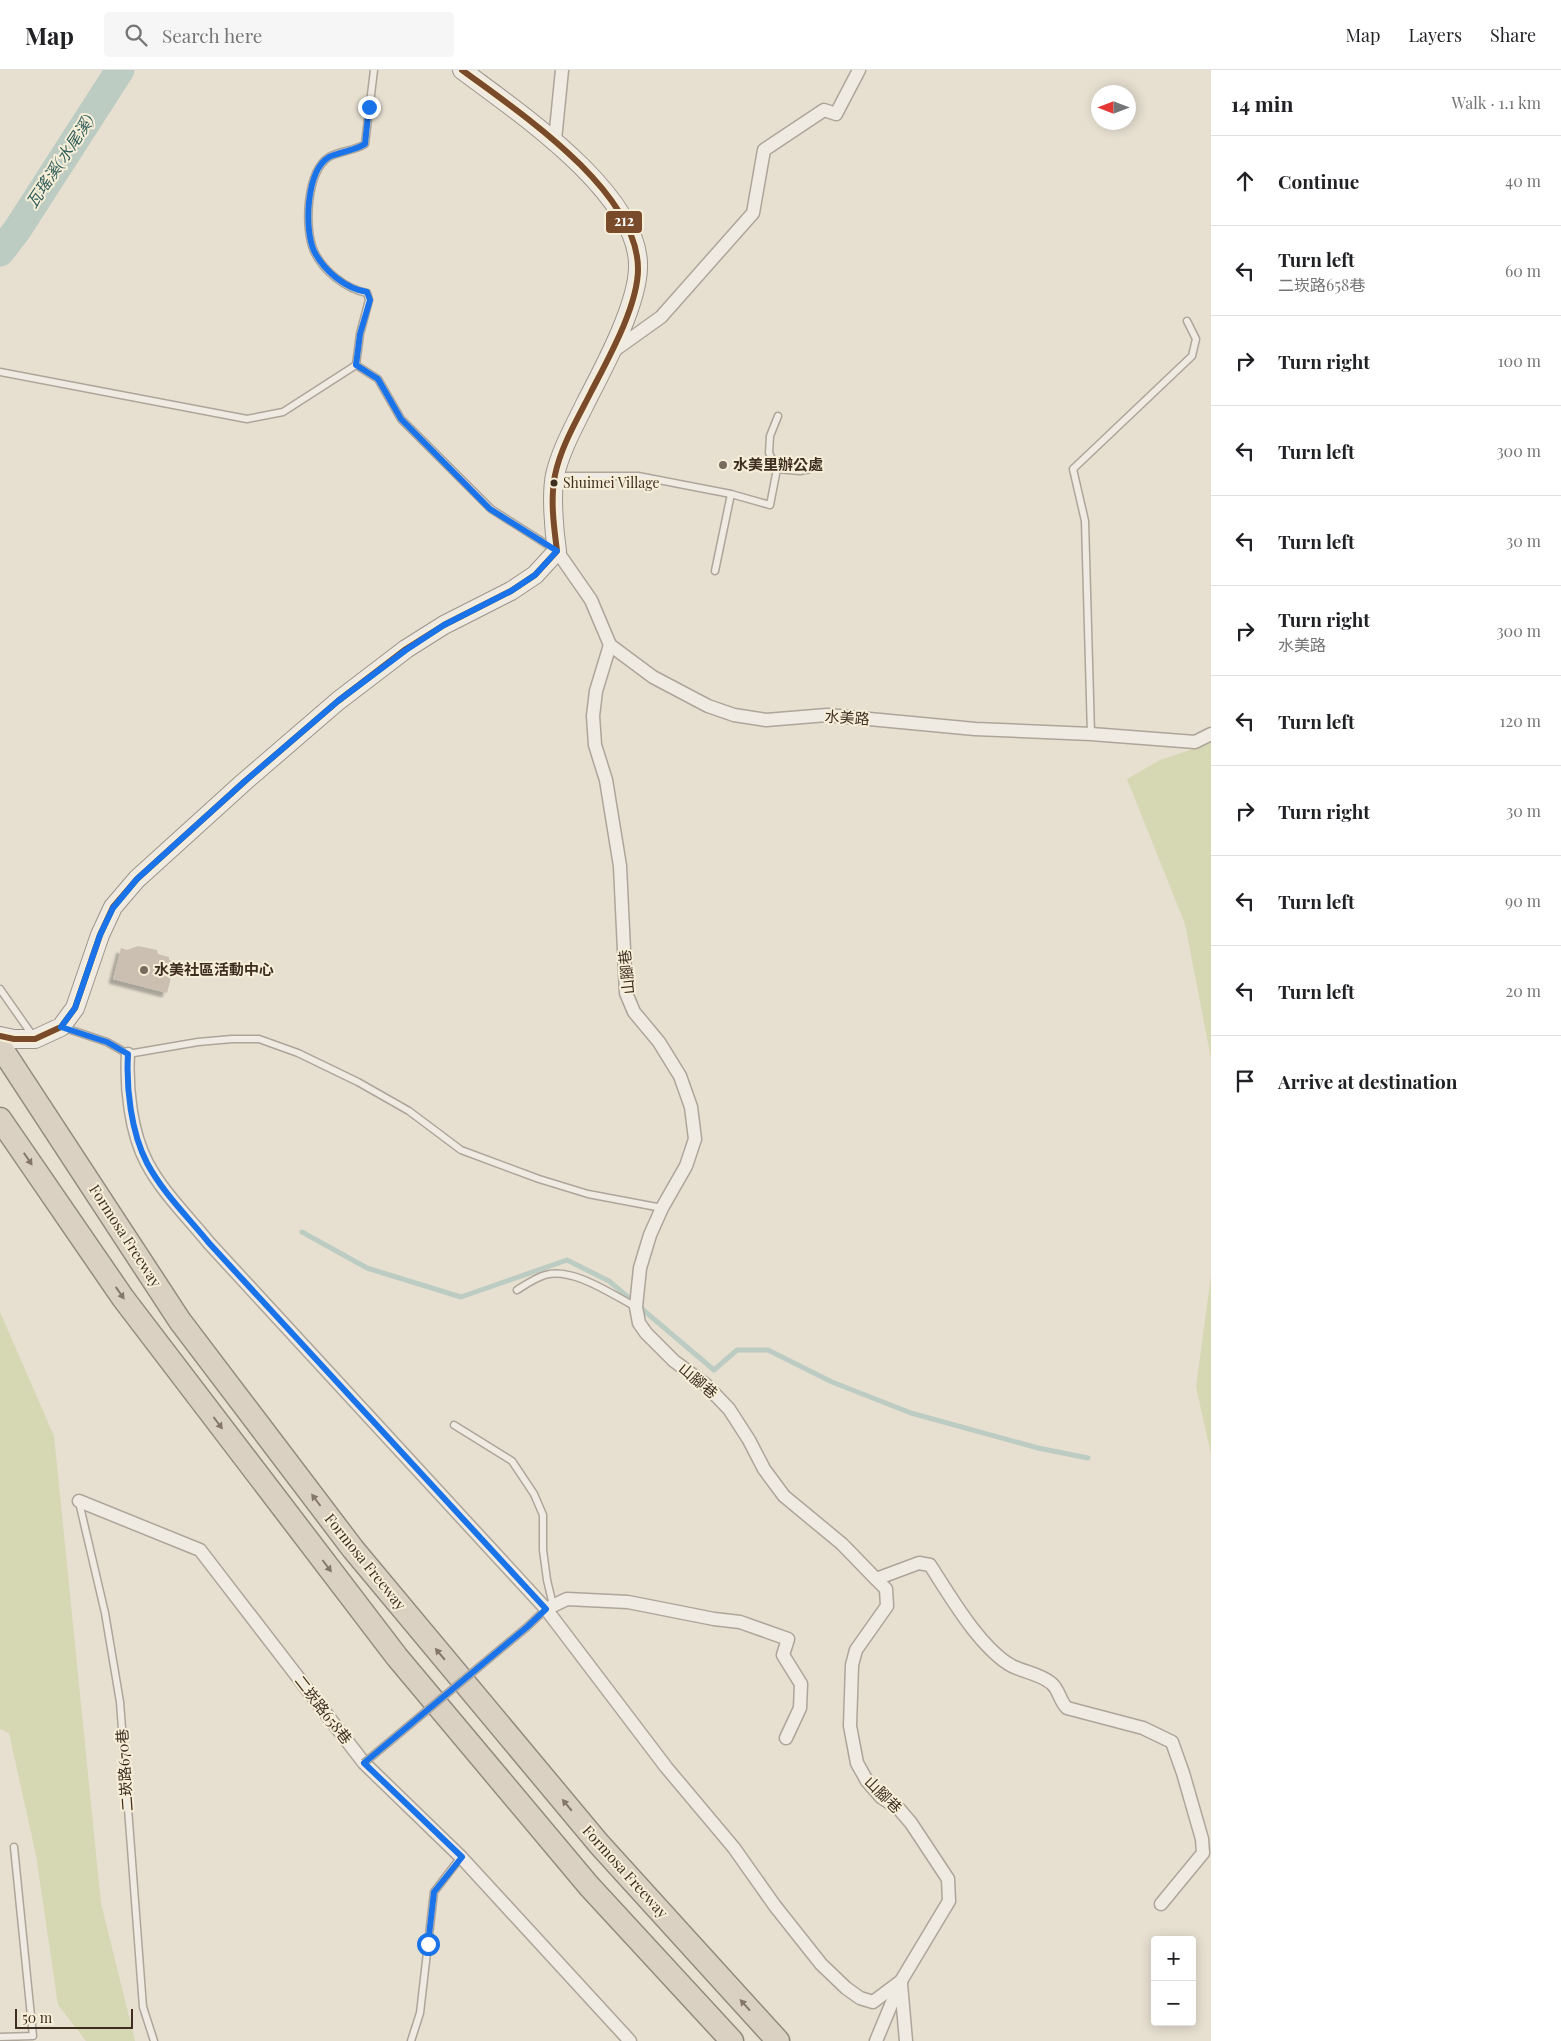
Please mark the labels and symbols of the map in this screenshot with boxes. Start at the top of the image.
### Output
north arrow [1091,85,1136,130]
route end [358,96,381,119]
water label: 瓦瑤溪(水尾溪) [21,110,98,211]
line badge: 212 [605,210,643,234]
text: 212 [614,211,634,230]
place label: 水美里辦公處 [733,454,823,474]
marker: 水美里辦公處 [717,459,729,471]
place label: Shuimei Village [563,473,660,492]
marker: Shuimei Village [549,478,559,488]
street label: 水美路 [824,705,870,729]
street label: 山腳巷 [614,949,638,996]
place label: 水美社區活動中心 [154,959,274,979]
marker: 水美社區活動中心 [138,964,150,976]
one-way arrow [23,1152,33,1166]
street label: Formosa Freeway [85,1180,167,1291]
one-way arrow [115,1286,125,1300]
street label: 山腳巷 [675,1358,722,1402]
one-way arrow [213,1416,223,1430]
one-way arrow [311,1493,321,1507]
street label: Formosa Freeway [321,1509,411,1614]
one-way arrow [322,1559,332,1573]
one-way arrow [435,1648,446,1660]
street label: 二崁路658巷 [291,1671,357,1748]
street label: 二崁路670巷 [111,1728,137,1812]
street label: 山腳巷 [861,1771,907,1817]
one-way arrow [561,1799,572,1812]
street label: Formosa Freeway [579,1821,673,1922]
route start [417,1933,440,1956]
one-way arrow [739,1999,751,2011]
scale bar [15,2006,132,2029]

